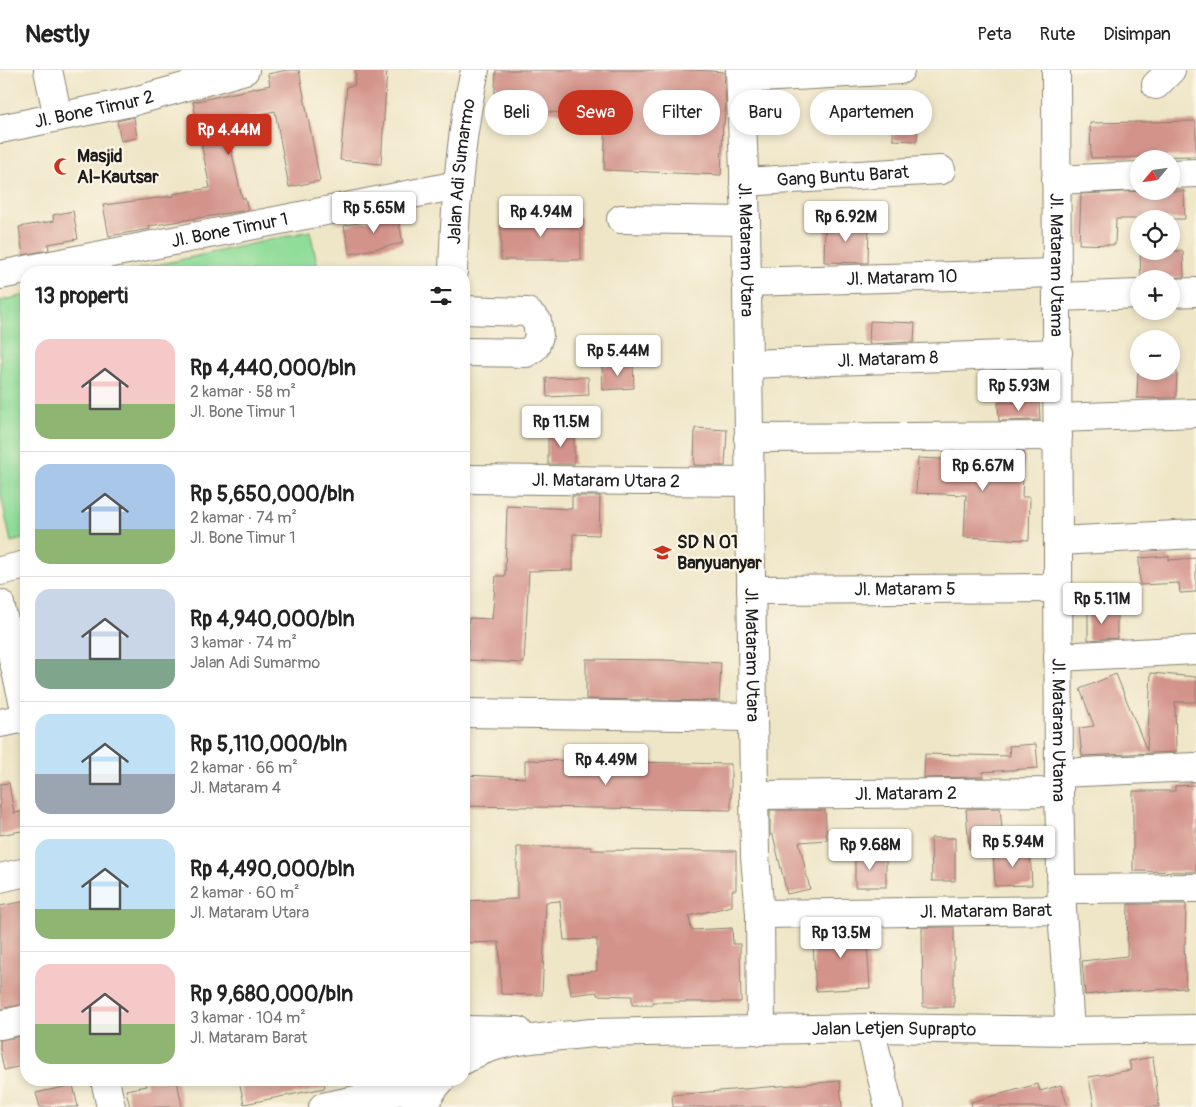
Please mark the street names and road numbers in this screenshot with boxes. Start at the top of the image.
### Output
street label: Jl. Bone Timur 2 [32,85,156,134]
street label: Jalan Adi Sumarmo [443,96,481,245]
street label: Gang Buntu Barat [776,161,910,192]
street label: Jl. Mataram Utara [732,182,758,317]
street label: Jl. Mataram Utama [1045,193,1068,337]
street label: Jl. Bone Timur 1 [169,208,290,253]
street label: Jl. Mataram 10 [846,265,958,291]
street label: Jl. Mataram 8 [837,346,939,373]
street label: Jl. Mataram Utara 2 [532,469,680,493]
street label: Jl. Mataram 5 [854,578,956,601]
street label: Jl. Mataram Utara [739,588,764,722]
street label: Jl. Mataram Utama [1046,658,1070,802]
street label: Jl. Mataram 2 [855,782,957,806]
street label: Jl. Mataram Barat [920,899,1053,924]
street label: Jalan Letjen Suprapto [811,1017,977,1042]

